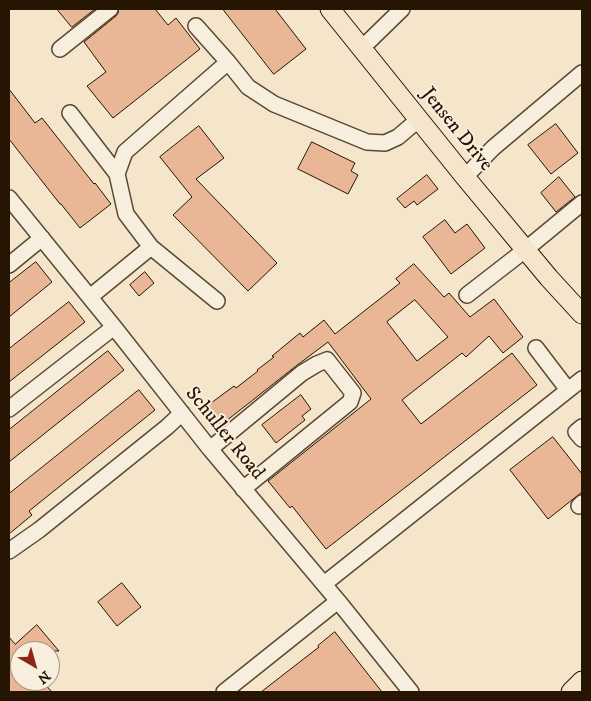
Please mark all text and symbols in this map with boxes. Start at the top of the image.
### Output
street label: Jensen Drive [415,83,497,177]
street label: Schuller Road [179,383,269,485]
north arrow [10,641,60,691]
text: N [34,666,54,688]

